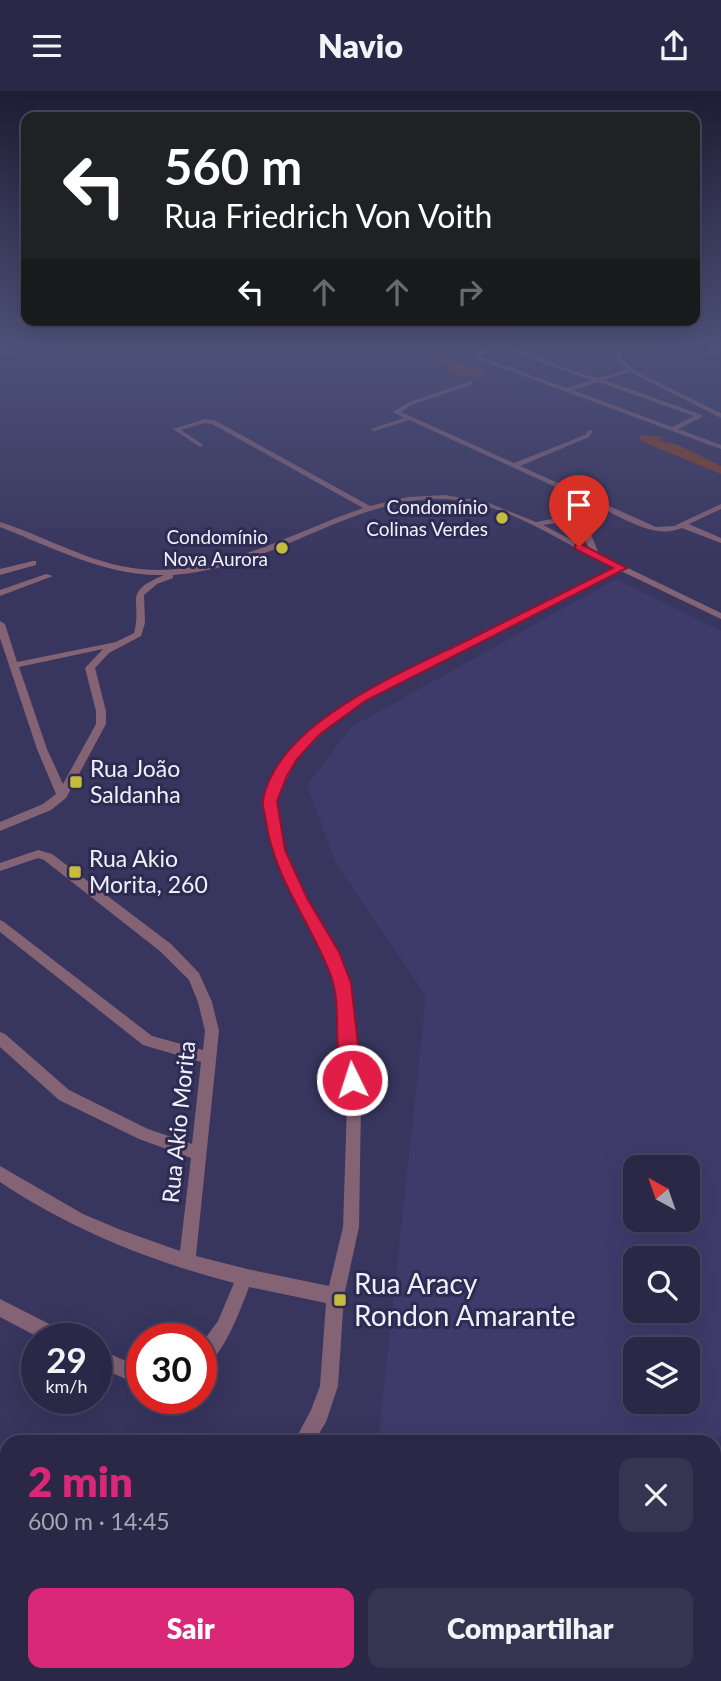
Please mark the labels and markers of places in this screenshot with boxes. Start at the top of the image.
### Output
pin [549,475,609,547]
place label: Condomínio Colinas Verdes [366,495,488,540]
marker: Condomínio Colinas Verdes [494,510,510,526]
place label: Condomínio Nova Aurora [163,525,268,570]
marker: Condomínio Nova Aurora [274,540,290,556]
place label: Rua João Saldanha [90,754,181,808]
marker: Rua João Saldanha [68,774,84,790]
place label: Rua Akio Morita, 260 [89,844,208,898]
marker: Rua Akio Morita, 260 [67,864,83,880]
place label: Rua Aracy Rondon Amarante [354,1266,575,1332]
marker: Rua Aracy Rondon Amarante [332,1292,348,1308]

